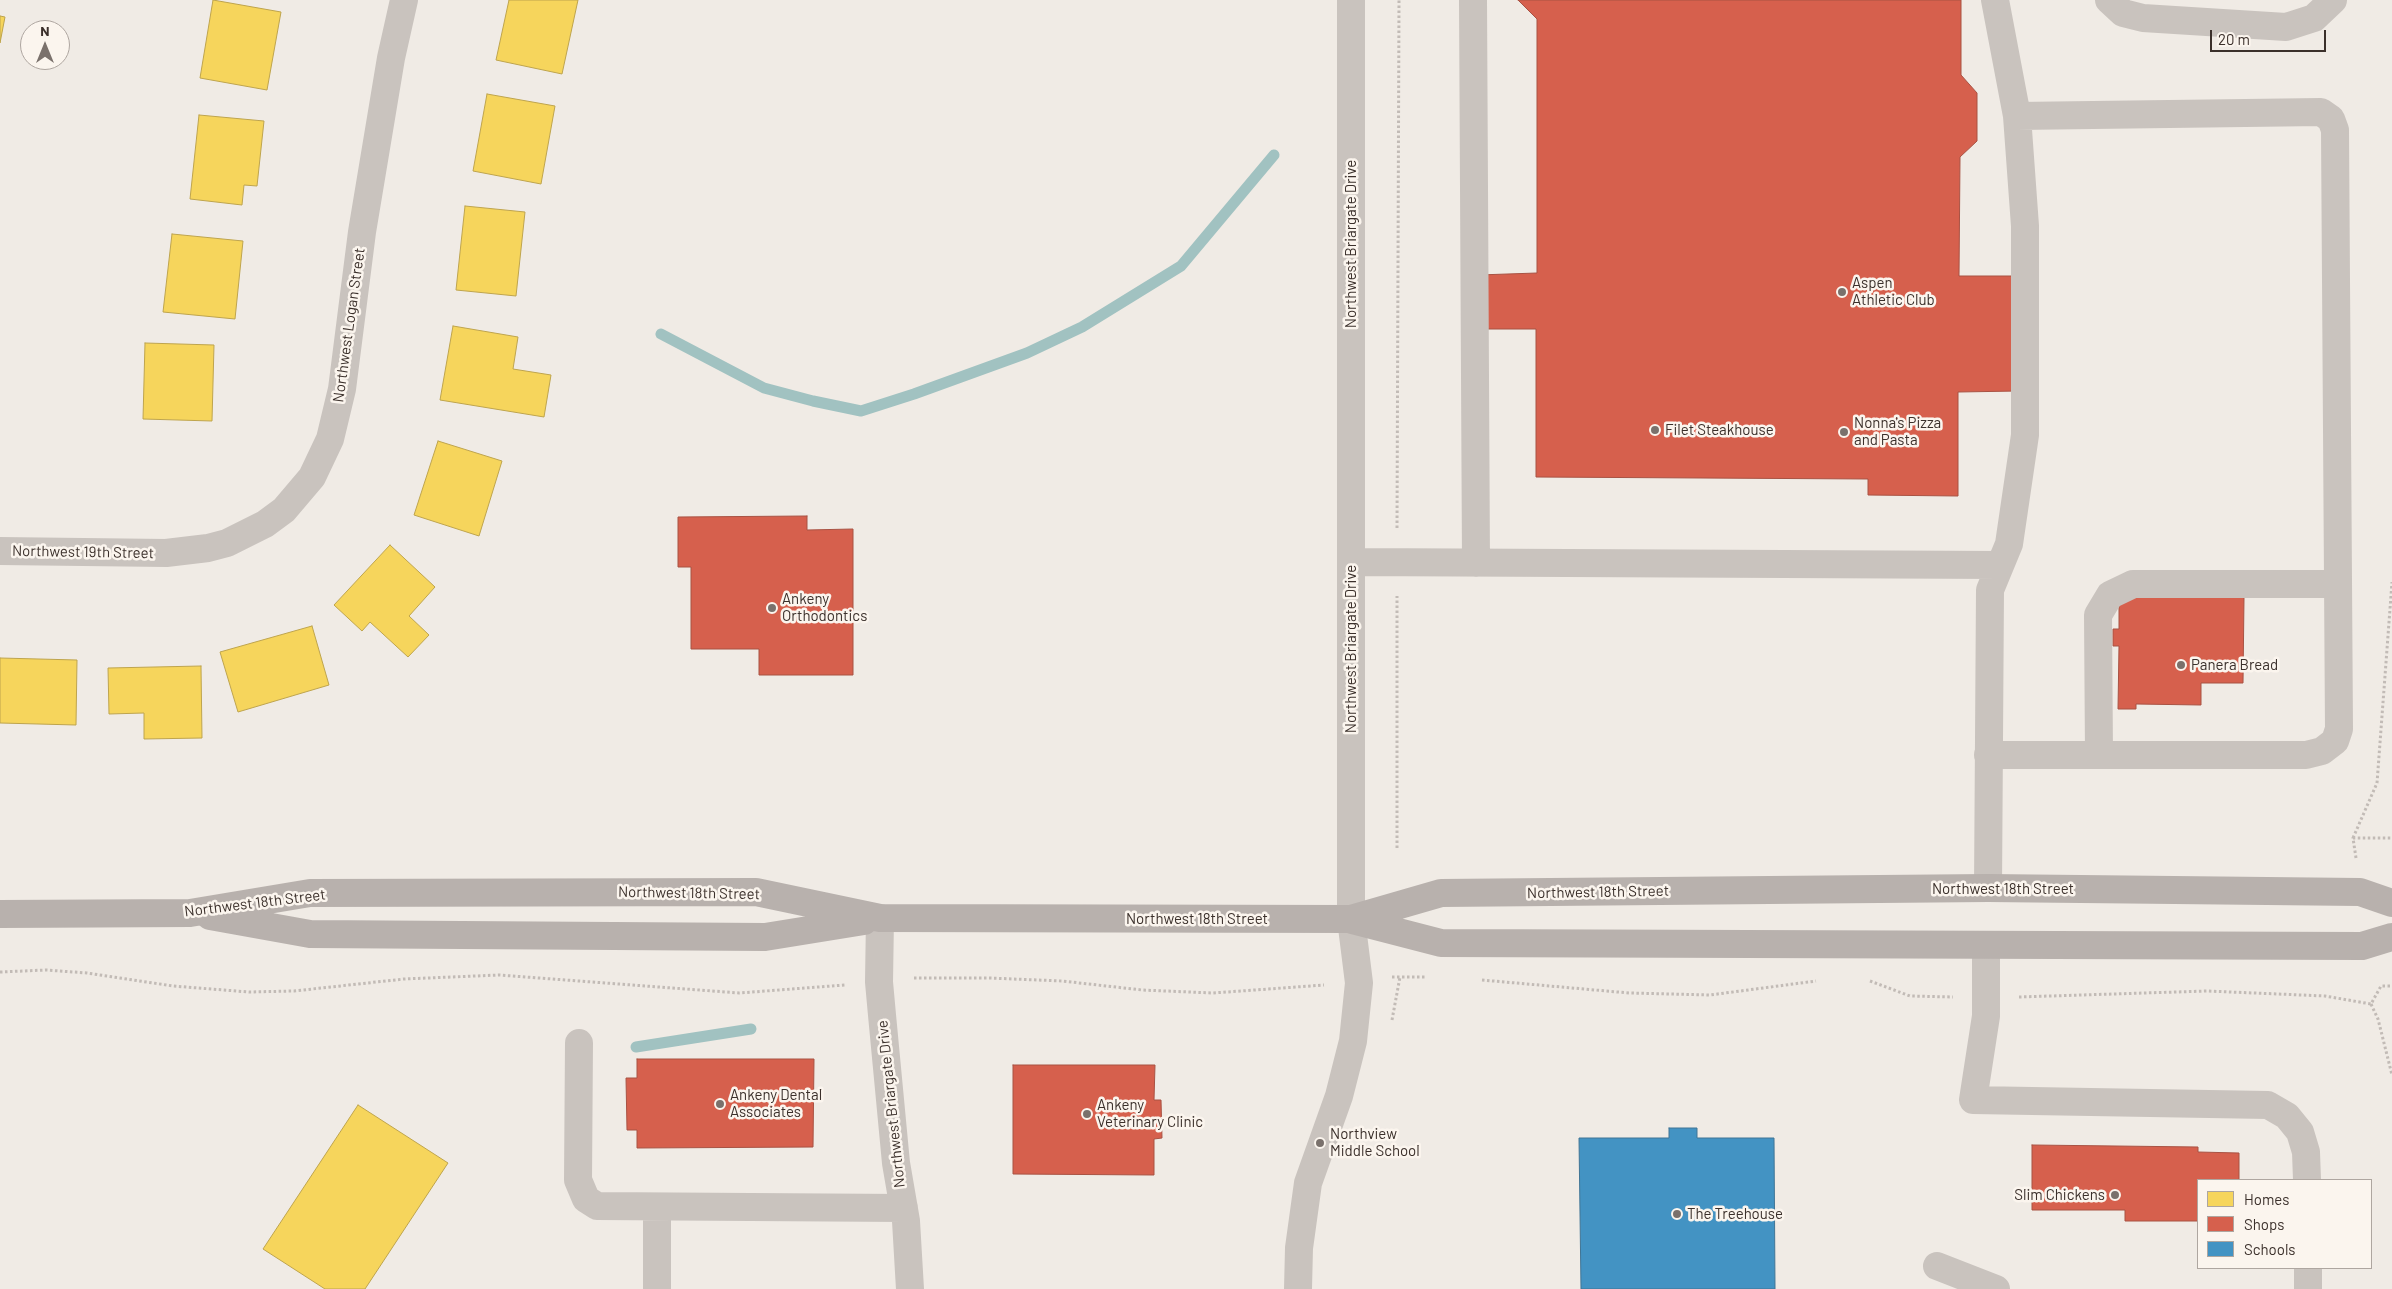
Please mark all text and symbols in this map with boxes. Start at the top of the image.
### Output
north arrow [20,20,70,70]
scale bar [2212,20,2328,52]
text: N [40,22,50,39]
text: 20 m [2218,30,2250,48]
street label: Northwest Briargate Drive [1342,160,1360,328]
street label: Northwest Logan Street [329,247,369,403]
place label: Aspen Athletic Club [1852,274,1935,309]
marker: Aspen Athletic Club [1836,286,1848,298]
place label: Nonna's Pizza and Pasta [1854,414,1941,449]
place label: Filet Steakhouse [1665,421,1774,439]
marker: Filet Steakhouse [1649,424,1661,436]
marker: Nonna's Pizza and Pasta [1838,426,1850,438]
street label: Northwest 19th Street [12,542,154,562]
street label: Northwest Briargate Drive [1342,565,1360,733]
place label: Ankeny Orthodontics [782,590,867,625]
marker: Ankeny Orthodontics [766,602,778,614]
place label: Panera Bread [2191,656,2278,674]
marker: Panera Bread [2175,659,2187,671]
street label: Northwest 18th Street [1932,880,2074,898]
street label: Northwest 18th Street [1527,882,1669,902]
street label: Northwest 18th Street [618,883,760,903]
street label: Northwest 18th Street [183,885,327,921]
street label: Northwest 18th Street [1126,910,1268,928]
street label: Northwest Briargate Drive [873,1019,909,1189]
place label: Ankeny Dental Associates [730,1086,822,1121]
place label: Ankeny Veterinary Clinic [1097,1096,1203,1131]
marker: Ankeny Dental Associates [714,1098,726,1110]
marker: Ankeny Veterinary Clinic [1081,1108,1093,1120]
place label: Northview Middle School [1330,1125,1420,1160]
marker: Northview Middle School [1314,1137,1326,1149]
legend [2197,1179,2372,1269]
place label: Slim Chickens [2014,1186,2105,1204]
marker: Slim Chickens [2109,1189,2121,1201]
text: Homes [2244,1190,2289,1208]
place label: The Treehouse [1687,1205,1783,1223]
marker: The Treehouse [1671,1208,1683,1220]
text: Shops [2244,1215,2284,1233]
text: Schools [2244,1240,2296,1258]

